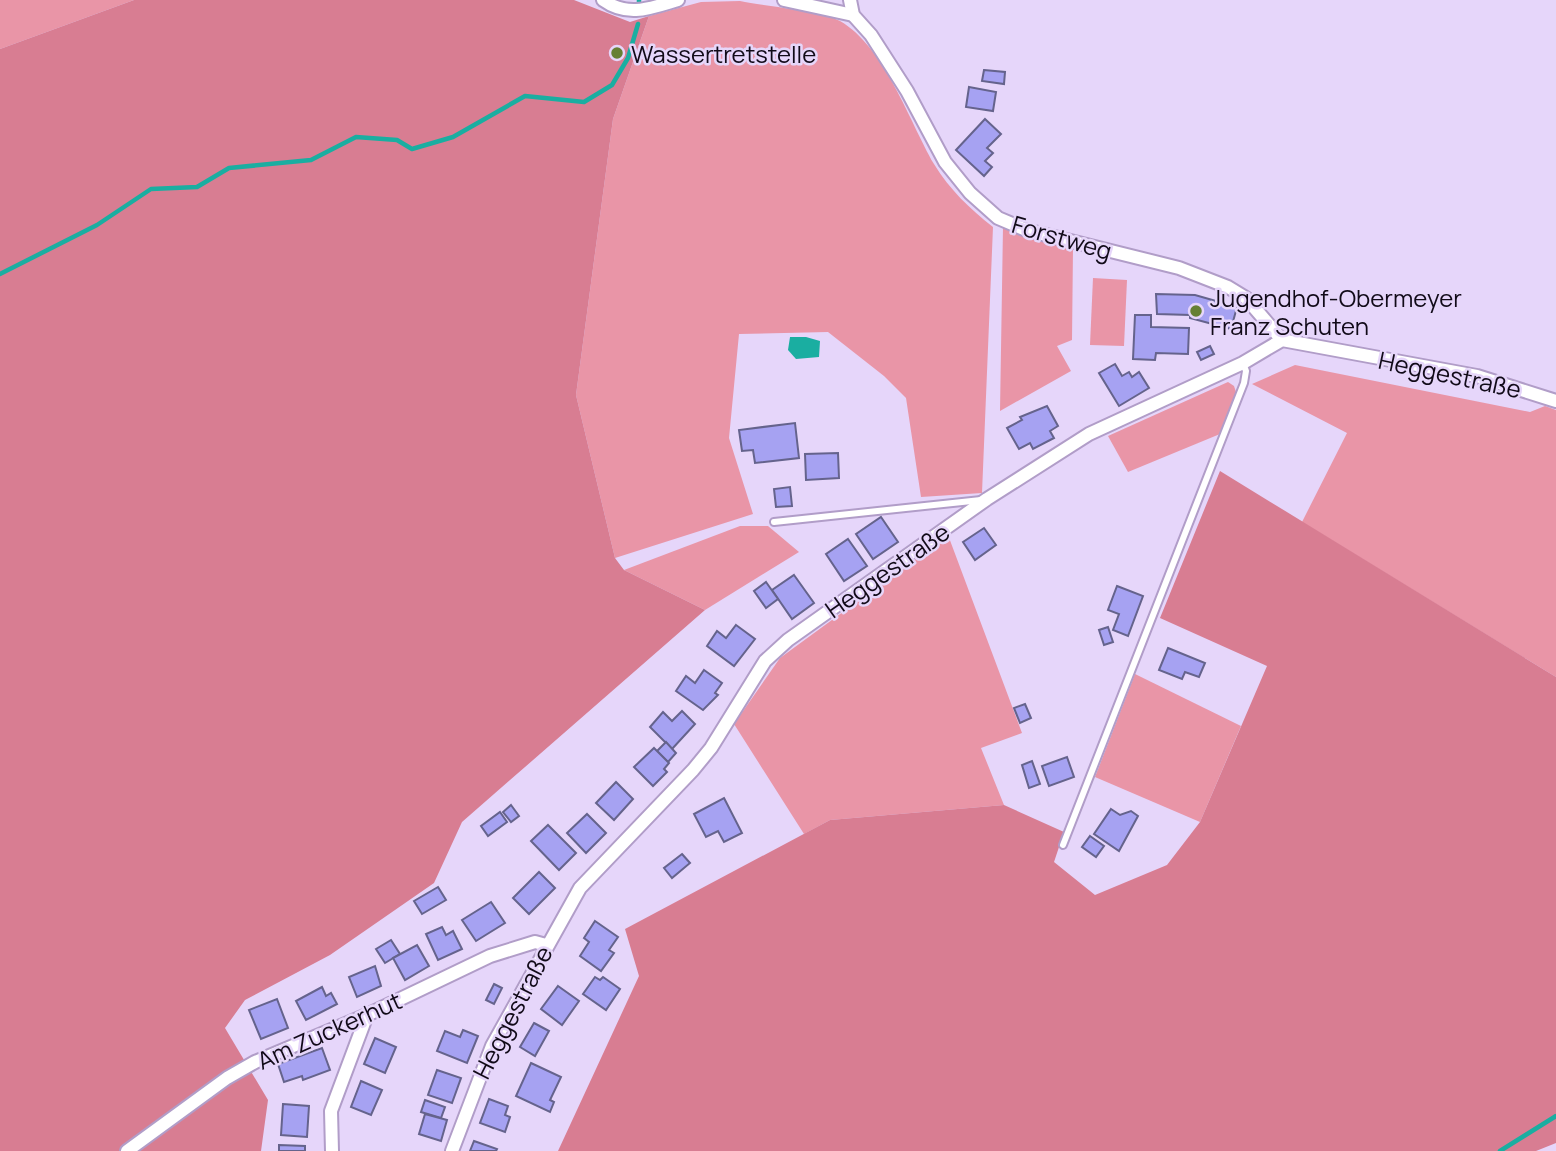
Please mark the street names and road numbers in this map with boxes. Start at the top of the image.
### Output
street label: Forstweg [1008,207,1116,267]
street label: Heggestraße [1376,343,1524,405]
street label: Heggestraße [818,515,956,625]
street label: Heggestraße [464,940,560,1084]
street label: Am Zuckerhut [251,983,407,1077]

